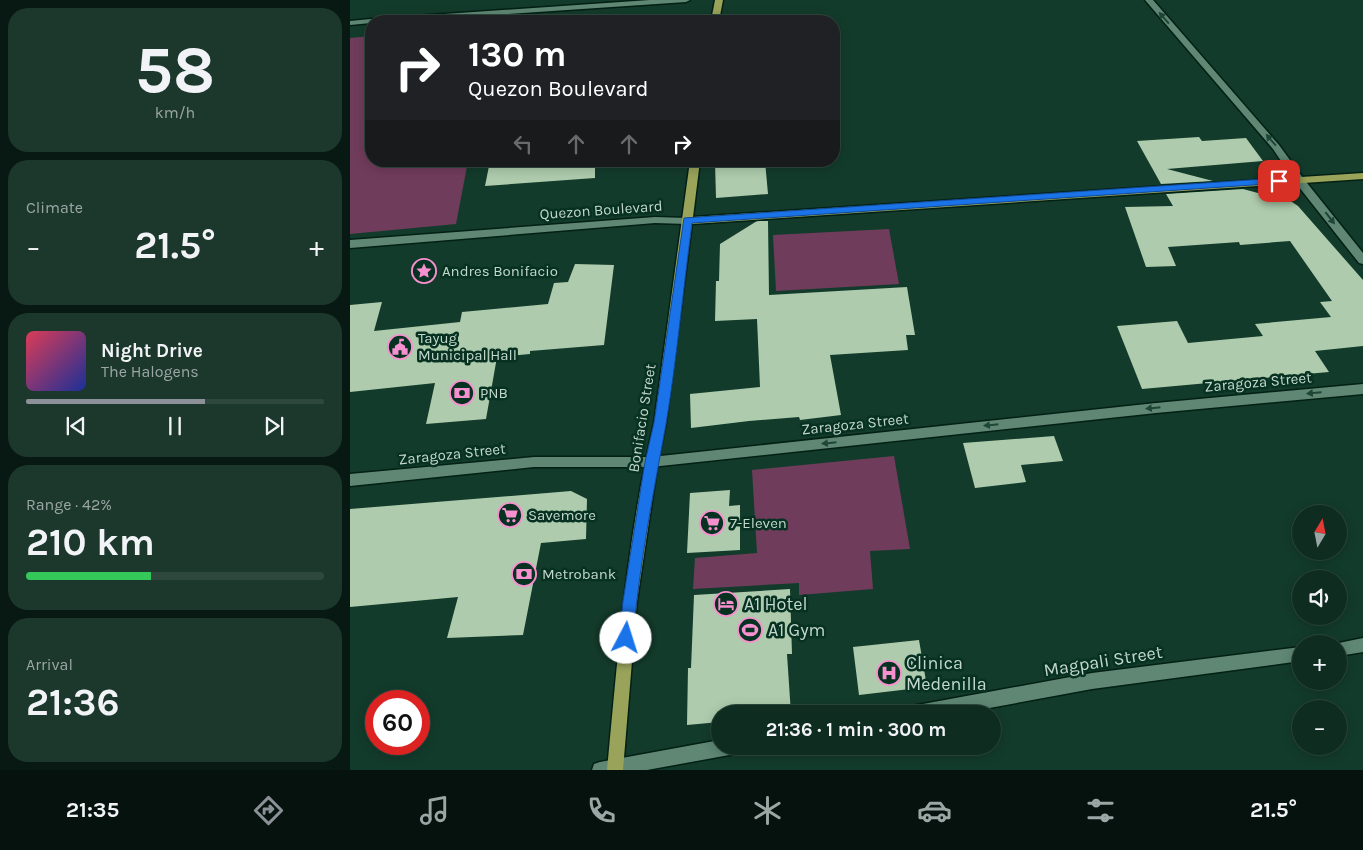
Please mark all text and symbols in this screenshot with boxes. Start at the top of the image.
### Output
one-way arrow [1158,12,1170,24]
text: 58 [135,32,215,108]
text: 130 m [468,34,566,75]
icon: right [385,35,450,100]
text: Quezon Boulevard [468,76,649,102]
text: km/h [155,103,195,122]
icon: left [509,130,537,158]
icon: ahead [562,130,590,158]
icon: ahead [615,130,643,158]
icon: right [668,130,696,158]
one-way arrow [1265,134,1276,147]
pin [1258,160,1300,202]
icon: arrive [1265,167,1293,195]
street label: Quezon Boulevard [539,197,663,223]
text: Climate [26,198,83,217]
one-way arrow [1324,211,1335,224]
text: 21.5° [134,223,216,268]
text: − [26,230,41,263]
text: + [309,230,324,263]
place icon: Andres Bonifacio [411,258,437,284]
place label: Andres Bonifacio [442,262,558,280]
place label: Tayug Municipal Hall [418,329,517,364]
public building icon: Tayug Municipal Hall [387,334,413,360]
text: Night Drive [101,340,203,362]
text: The Halogens [101,362,199,381]
street label: Bonifacio Street [625,362,660,474]
street label: Zaragoza Street [1204,368,1313,396]
bank icon: PNB [449,380,475,406]
place label: PNB [480,384,508,402]
one-way arrow [1306,390,1322,398]
one-way arrow [1144,404,1160,412]
street label: Zaragoza Street [801,409,910,439]
icon: previous [62,412,90,440]
icon: pause [161,412,189,440]
icon: next [260,412,288,440]
one-way arrow [983,421,999,429]
street label: Zaragoza Street [398,439,507,469]
one-way arrow [821,439,837,447]
text: Range · 42% [26,495,112,514]
supermarket icon: Savemore [497,502,523,528]
north arrow [1292,505,1348,560]
map controls [1292,505,1347,755]
place label: Savemore [528,506,596,524]
supermarket icon: 7-Eleven [699,510,725,536]
place label: 7-Eleven [730,514,787,532]
text: 210 km [26,520,155,565]
bank icon: Metrobank [511,561,537,587]
place label: Metrobank [542,565,616,583]
button: sound [1292,570,1347,625]
hotel icon: A1 Hotel [713,591,739,617]
place label: A1 Hotel [744,593,808,615]
position arrow [599,611,651,663]
sports icon: A1 Gym [737,617,763,643]
place label: A1 Gym [768,619,825,641]
button: + [1292,635,1347,690]
street label: Magpali Street [1042,641,1164,681]
place label: Clinica Medenilla [906,652,987,695]
text: Arrival [26,655,73,674]
hospital icon: Clinica Medenilla [876,660,902,686]
text: 21:36 [26,680,119,725]
speed limit sign: 60 [365,690,430,755]
button: − [1292,700,1347,755]
text: 21:36 · 1 min · 300 m [766,719,946,741]
icon: directions [251,793,286,828]
icon: music [417,793,452,828]
icon: phone [584,793,619,828]
icon: climate [750,793,785,828]
icon: car [917,793,952,828]
icon: filters [1083,793,1118,828]
text: 21:35 [66,797,119,823]
text: 21.5° [1250,797,1297,823]

